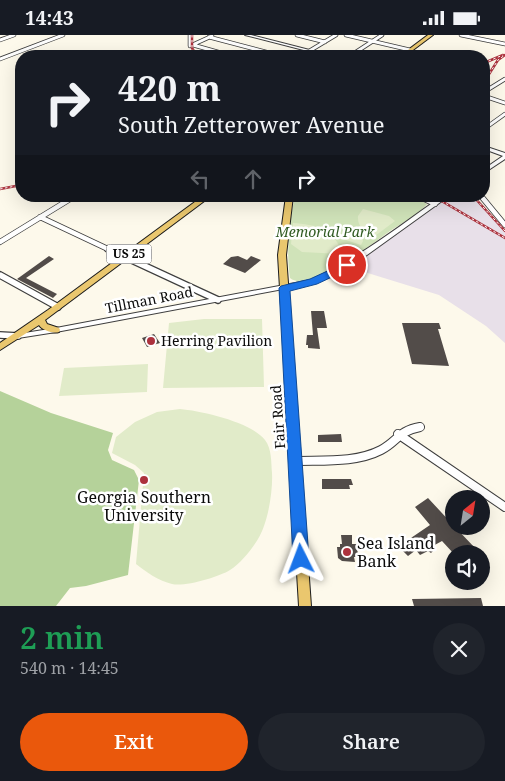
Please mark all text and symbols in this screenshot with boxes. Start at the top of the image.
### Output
text: 14:43 [25,5,74,31]
text: 420 m [118,64,221,111]
icon: right [35,70,100,135]
text: South Zetterower Avenue [118,109,385,139]
icon: left [186,165,214,193]
icon: ahead [239,165,267,193]
icon: right [292,165,320,193]
park label: Memorial Park [275,222,375,241]
pin [326,244,368,286]
road number: US 25 [106,245,152,263]
icon: arrive [333,251,361,279]
street label: Tillman Road [103,282,195,317]
place label: Herring Pavilion [161,331,272,350]
marker: Herring Pavilion [145,335,157,347]
street label: Fair Road [266,384,289,450]
marker: Georgia Southern University [138,474,150,486]
place label: Georgia Southern University [77,486,211,526]
north arrow [445,490,490,535]
map controls [445,490,490,590]
position arrow [274,532,326,584]
place label: Sea Island Bank [357,532,435,572]
button: sound [445,545,490,590]
marker: Sea Island Bank [341,546,353,558]
text: 2 min [20,617,104,658]
button: close [433,623,485,675]
text: 540 m · 14:45 [20,657,119,679]
button: Exit [20,713,248,771]
button: Share [258,713,485,771]

